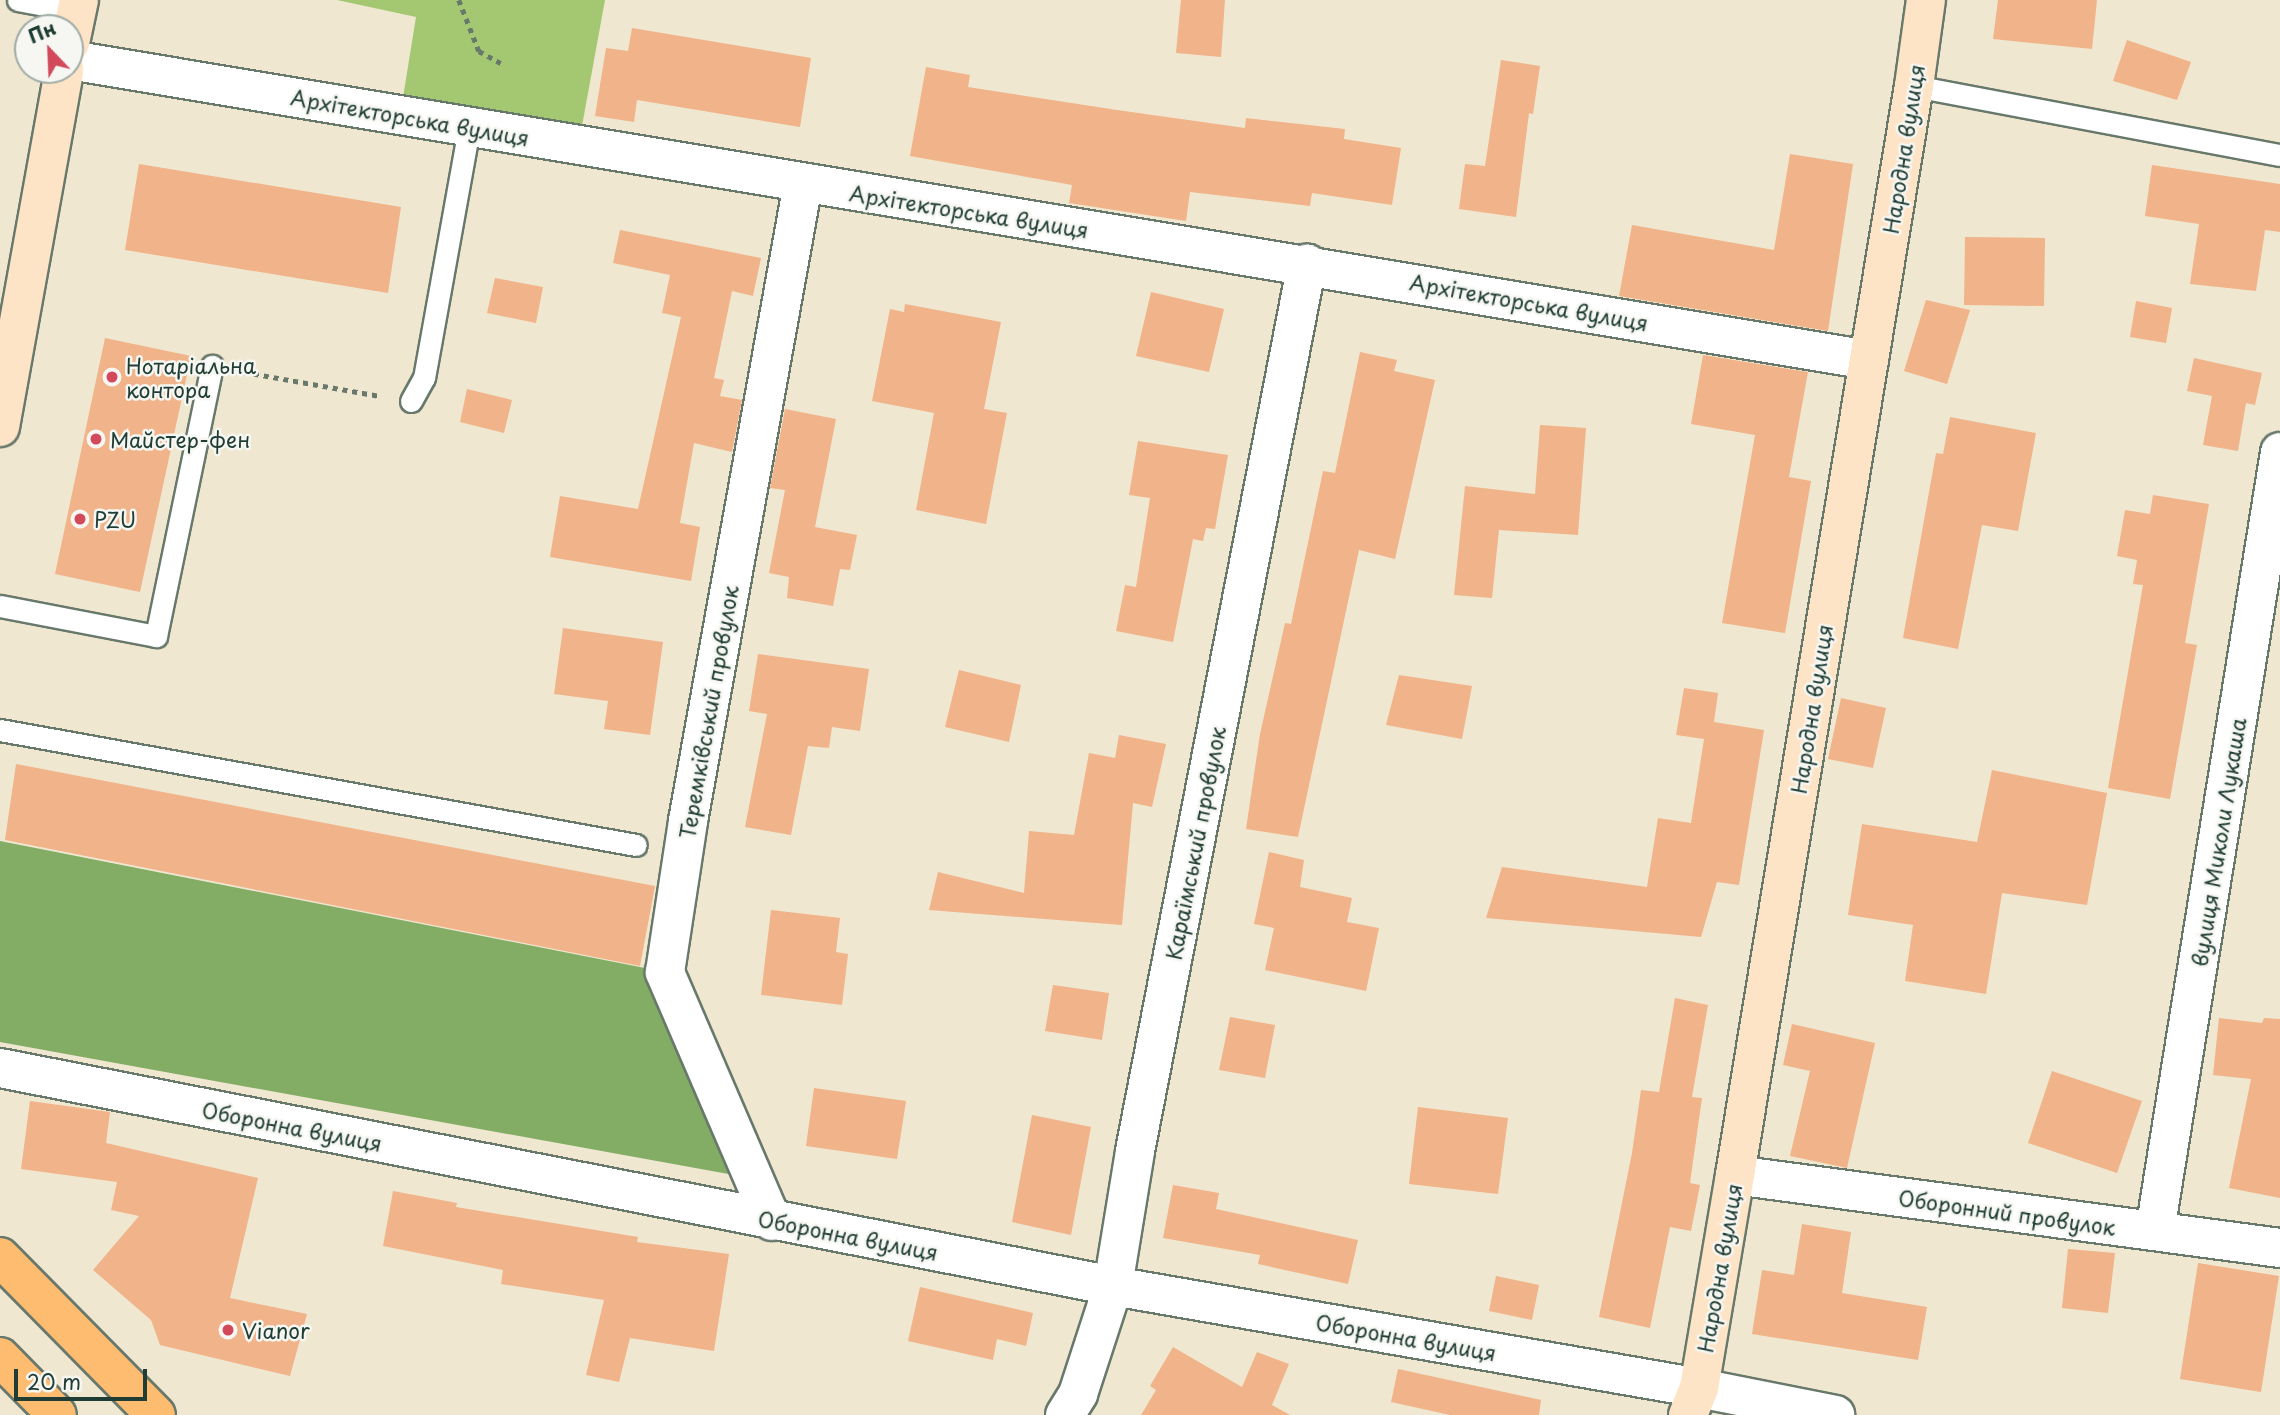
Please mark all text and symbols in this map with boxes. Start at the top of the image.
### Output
text: Пн [23,13,60,50]
north arrow [14,14,84,84]
street label: Народна вулиця [1877,62,1929,236]
street label: Архітекторська вулиця [288,84,532,150]
street label: Архітекторська вулиця [847,180,1091,242]
street label: Архітекторська вулиця [1407,269,1651,335]
place label: Нотаріальна контора [126,352,256,402]
marker: Нотаріальна контора [104,369,120,385]
place label: Майстер-фен [110,426,250,452]
marker: Майстер-фен [88,431,104,447]
place label: PZU [94,506,136,532]
marker: PZU [72,511,88,527]
street label: Теремківський провулок [673,583,743,841]
street label: Народна вулиця [1785,622,1837,796]
street label: вулиця Миколи Лукаша [2186,715,2250,969]
street label: Караїмський провулок [1160,724,1230,962]
street label: Оборонна вулиця [199,1096,385,1156]
street label: Народна вулиця [1692,1181,1746,1355]
street label: Оборонний провулок [1897,1184,2117,1240]
street label: Оборонна вулиця [755,1205,941,1265]
street label: Оборонна вулиця [1313,1309,1499,1365]
place label: Vianor [242,1317,310,1343]
marker: Vianor [220,1322,236,1338]
scale bar [18,1356,150,1400]
text: 20 m [27,1365,81,1397]

